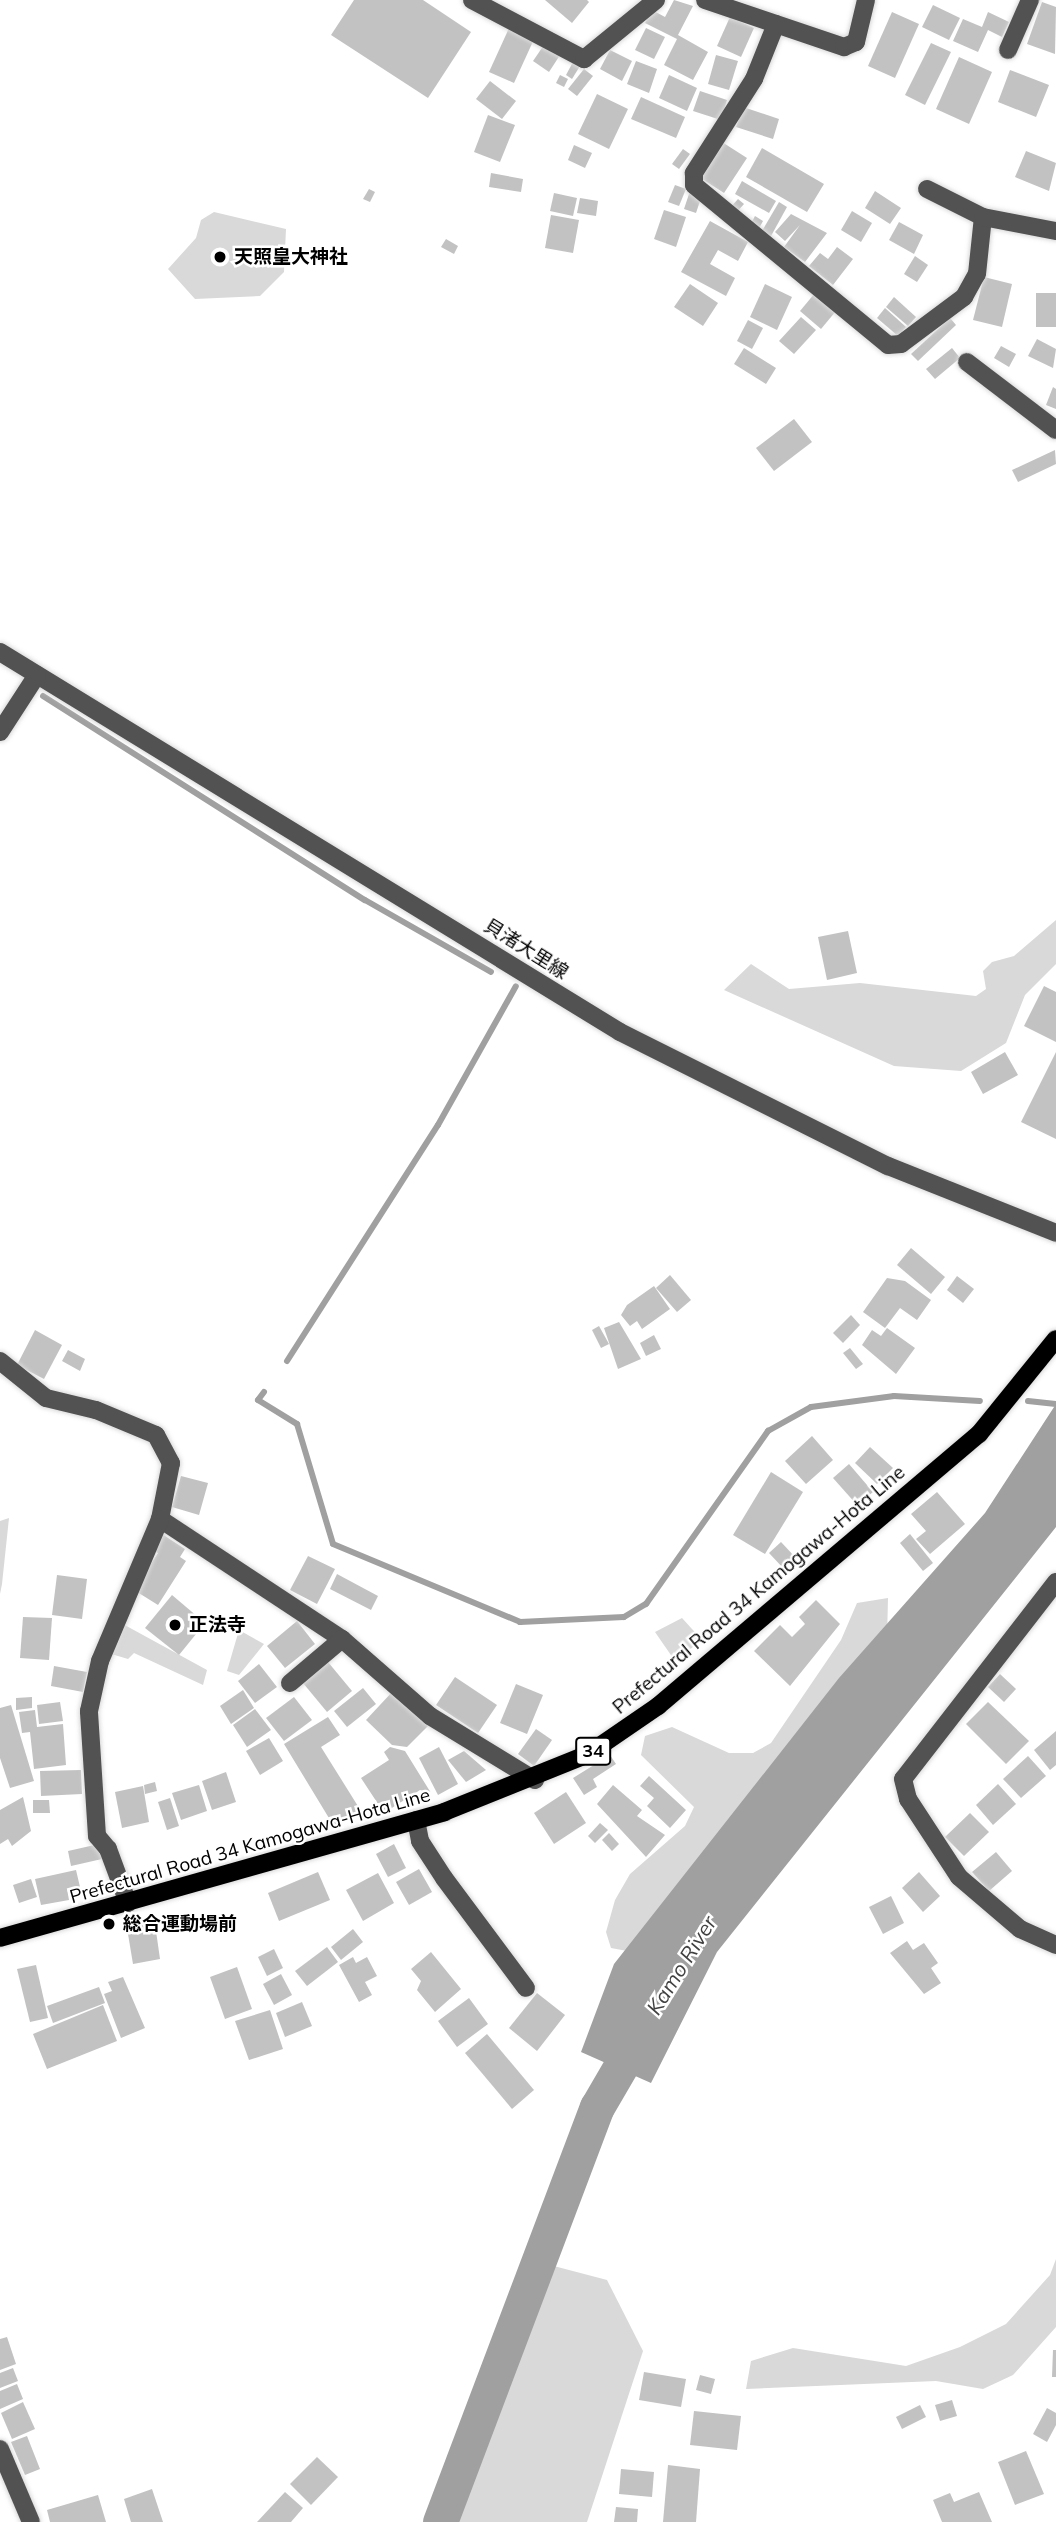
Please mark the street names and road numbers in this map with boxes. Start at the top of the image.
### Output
street label: 貝渚大里線 [480,914,572,984]
street label: Prefectural Road 34 Kamogawa-Hota Line [608,1461,910,1719]
road number: 34 [574,1736,612,1766]
street label: Prefectural Road 34 Kamogawa-Hota Line [67,1783,433,1909]

